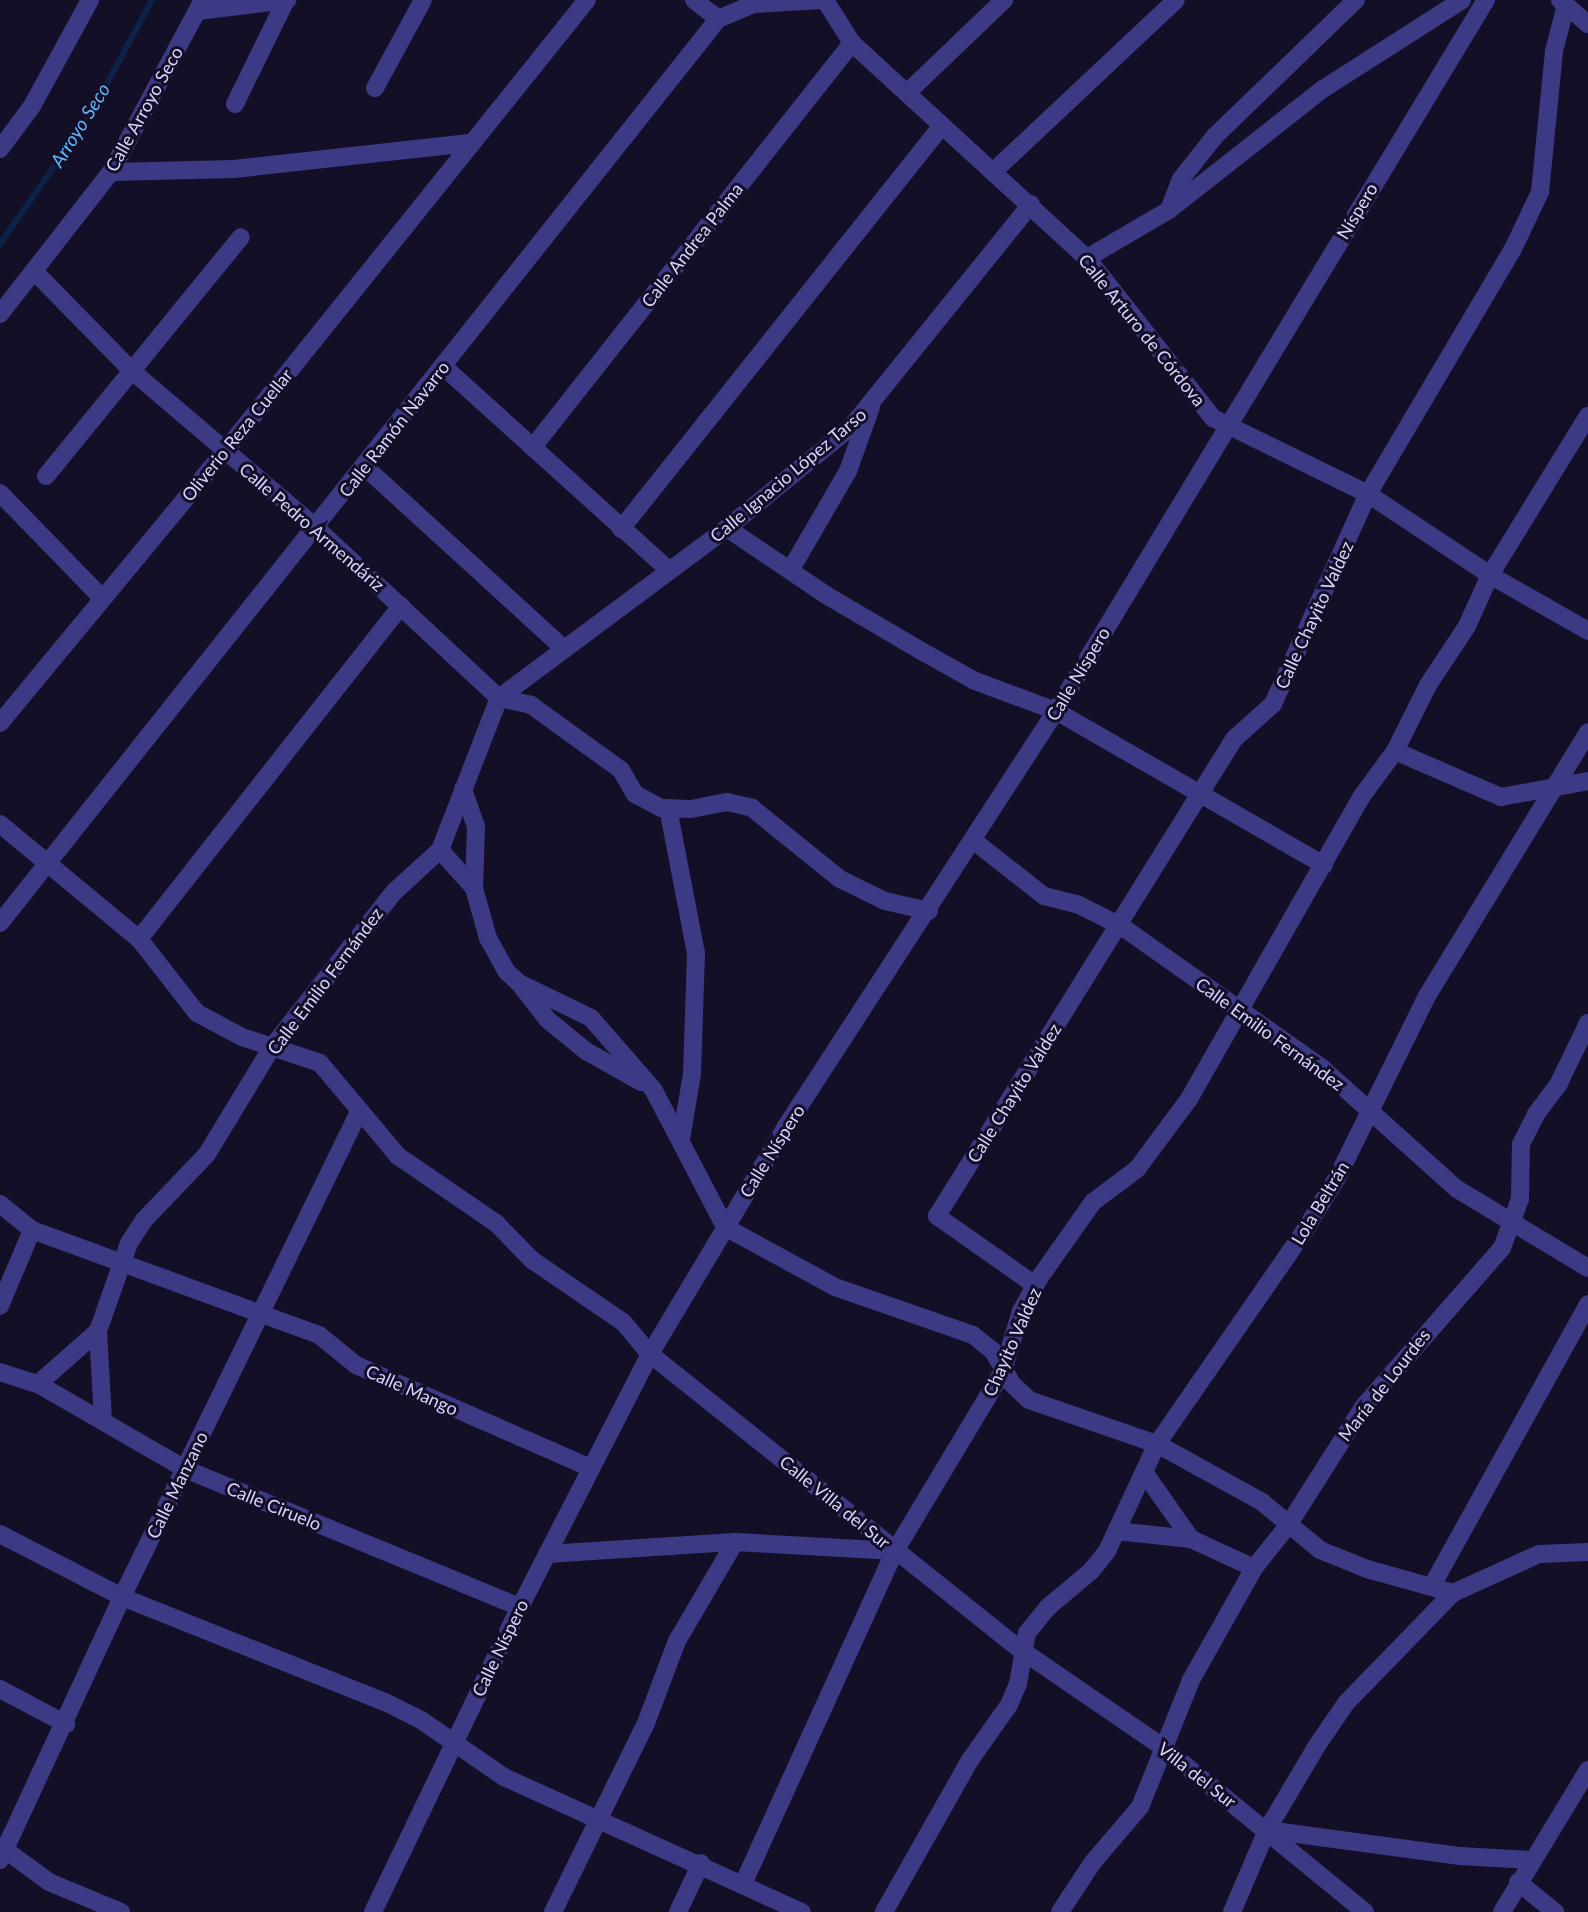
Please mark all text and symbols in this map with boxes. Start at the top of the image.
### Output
street label: Calle Arroyo Seco [101,43,187,175]
water label: Arroyo Seco [45,79,115,171]
street label: Calle Andrea Palma [637,178,747,312]
street label: Níspero [1332,179,1382,243]
street label: Calle Arturo de Córdova [1074,249,1210,411]
street label: Calle Ramón Navarro [334,357,454,501]
street label: Oliverio Reza Cuellar [177,364,297,506]
street label: Calle Ignacio López Tarso [705,403,871,547]
street label: Calle Pedro Armendáriz [235,458,389,596]
street label: Calle Chayito Valdez [1270,537,1358,693]
street label: Calle Níspero [1042,623,1114,725]
street label: Calle Emilio Fernández [263,903,387,1059]
street label: Calle Emilio Fernández [1191,973,1349,1095]
street label: Calle Chayito Valdez [962,1019,1066,1167]
street label: Calle Níspero [735,1101,809,1201]
street label: Lola Beltrán [1287,1157,1353,1249]
street label: Chayito Valdez [978,1284,1046,1400]
street label: María de Lourdes [1333,1325,1435,1445]
street label: Calle Mango [363,1360,461,1420]
street label: Calle Manzano [142,1428,212,1542]
street label: Calle Villa del Sur [775,1451,895,1553]
street label: Calle Ciruelo [223,1477,325,1535]
street label: Calle Níspero [467,1596,533,1700]
street label: Villa del Sur [1154,1738,1240,1812]

